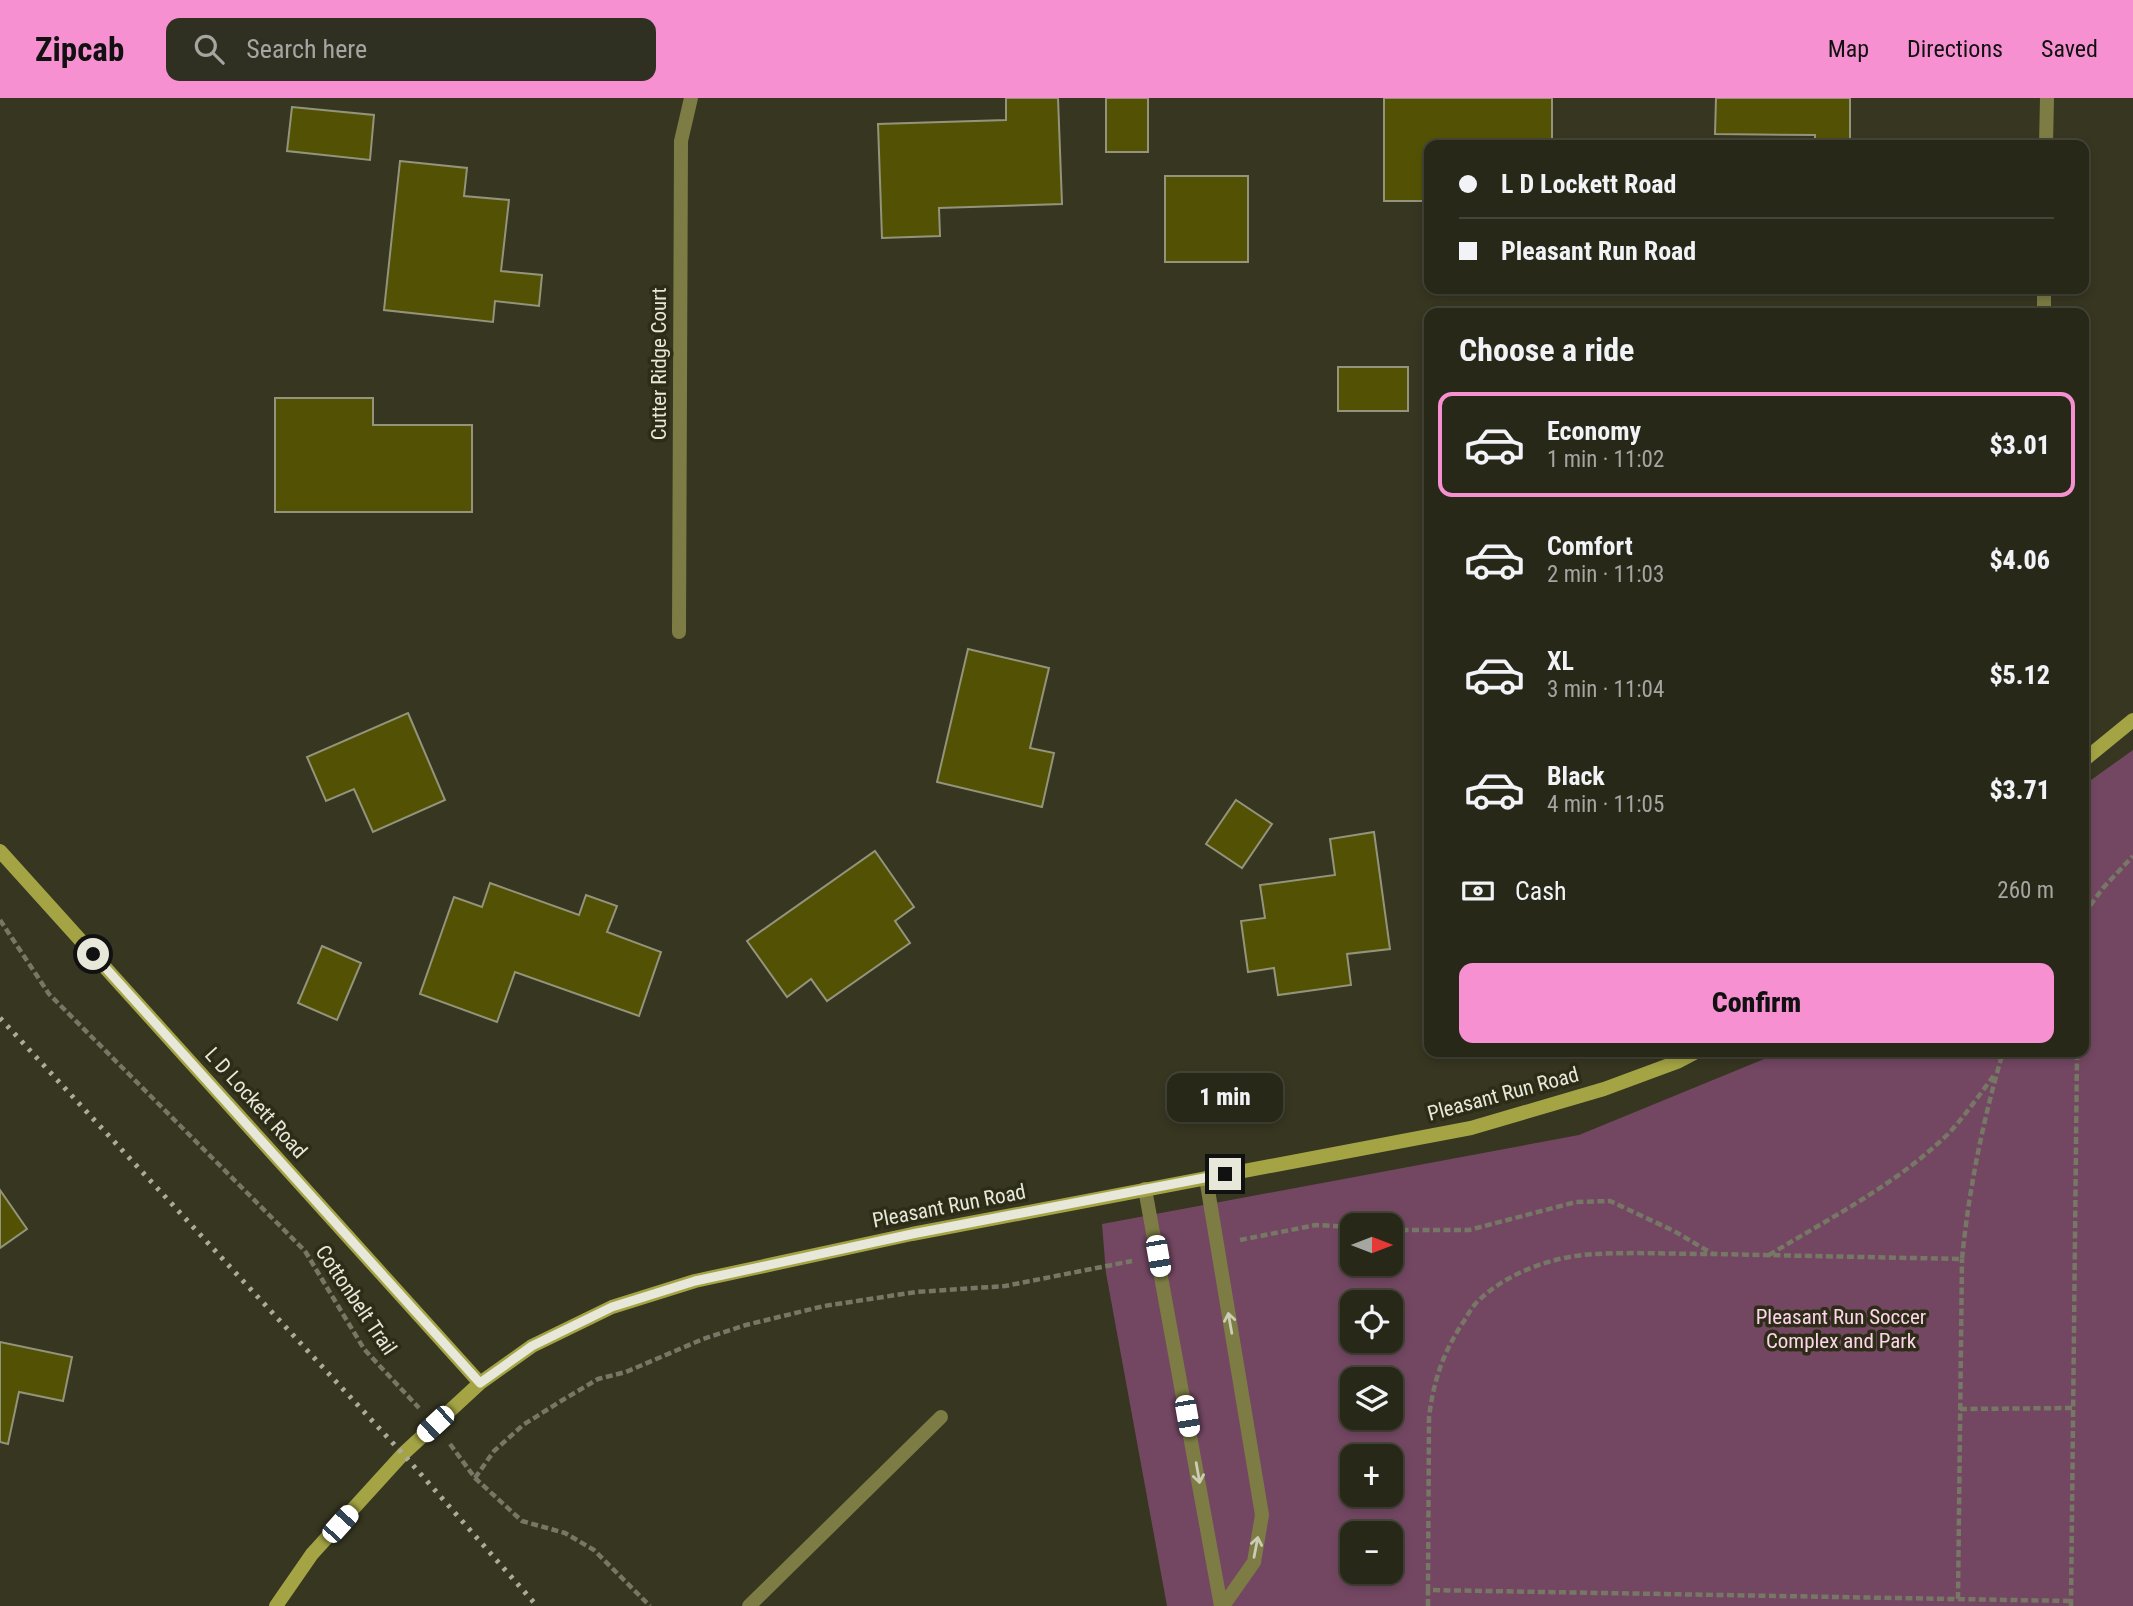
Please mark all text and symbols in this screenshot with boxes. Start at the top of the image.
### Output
search box [166,18,656,81]
text: Zipcab [35,30,124,69]
icon: search [190,30,228,68]
text: Search here [246,34,367,64]
text: Map [1828,35,1869,63]
text: Directions [1907,35,2003,63]
text: Saved [2041,35,2098,63]
text: L D Lockett Road [1501,169,1676,199]
text: Pleasant Run Road [1501,236,1696,266]
street label: Cutter Ridge Court [647,288,671,440]
text: Choose a ride [1459,331,1634,369]
icon: car [1463,413,1526,476]
text: Economy [1547,416,1641,446]
text: $3.01 [1989,430,2050,460]
text: 1 min · 11:02 [1547,446,1664,473]
icon: car [1463,528,1526,591]
text: Comfort [1547,531,1633,561]
text: $4.06 [1989,545,2050,575]
text: 2 min · 11:03 [1547,561,1664,588]
icon: car [1463,643,1526,706]
text: XL [1547,646,1574,676]
text: $5.12 [1989,660,2050,690]
text: 3 min · 11:04 [1547,676,1664,703]
icon: car [1463,758,1526,821]
text: Black [1547,761,1605,791]
text: $3.71 [1989,775,2050,805]
text: 4 min · 11:05 [1547,791,1664,818]
icon: cash [1459,872,1497,910]
text: Cash [1515,876,1567,906]
text: 260 m [1997,877,2054,904]
route start [77,938,109,970]
button: Confirm [1459,963,2054,1043]
street label: L D Lockett Road [200,1043,312,1163]
street label: Pleasant Run Road [1425,1062,1581,1126]
callout: 1 min [1167,1072,1283,1122]
text: 1 min [1199,1084,1251,1111]
route end [1209,1158,1241,1190]
street label: Pleasant Run Road [870,1179,1028,1233]
north arrow [1340,1213,1404,1276]
map controls [1340,1213,1403,1584]
car [1145,1233,1172,1279]
street label: Cottonbelt Trail [311,1241,401,1359]
button: locate [1340,1290,1403,1353]
park label: Pleasant Run Soccer Complex and Park [1756,1305,1926,1353]
one-way arrow [1223,1312,1236,1335]
button: layers [1340,1367,1403,1430]
car [1174,1393,1201,1439]
car [413,1402,458,1446]
button: + [1340,1444,1403,1507]
one-way arrow [1192,1461,1205,1484]
car [319,1501,362,1547]
button: − [1340,1521,1403,1584]
one-way arrow [1250,1537,1264,1559]

